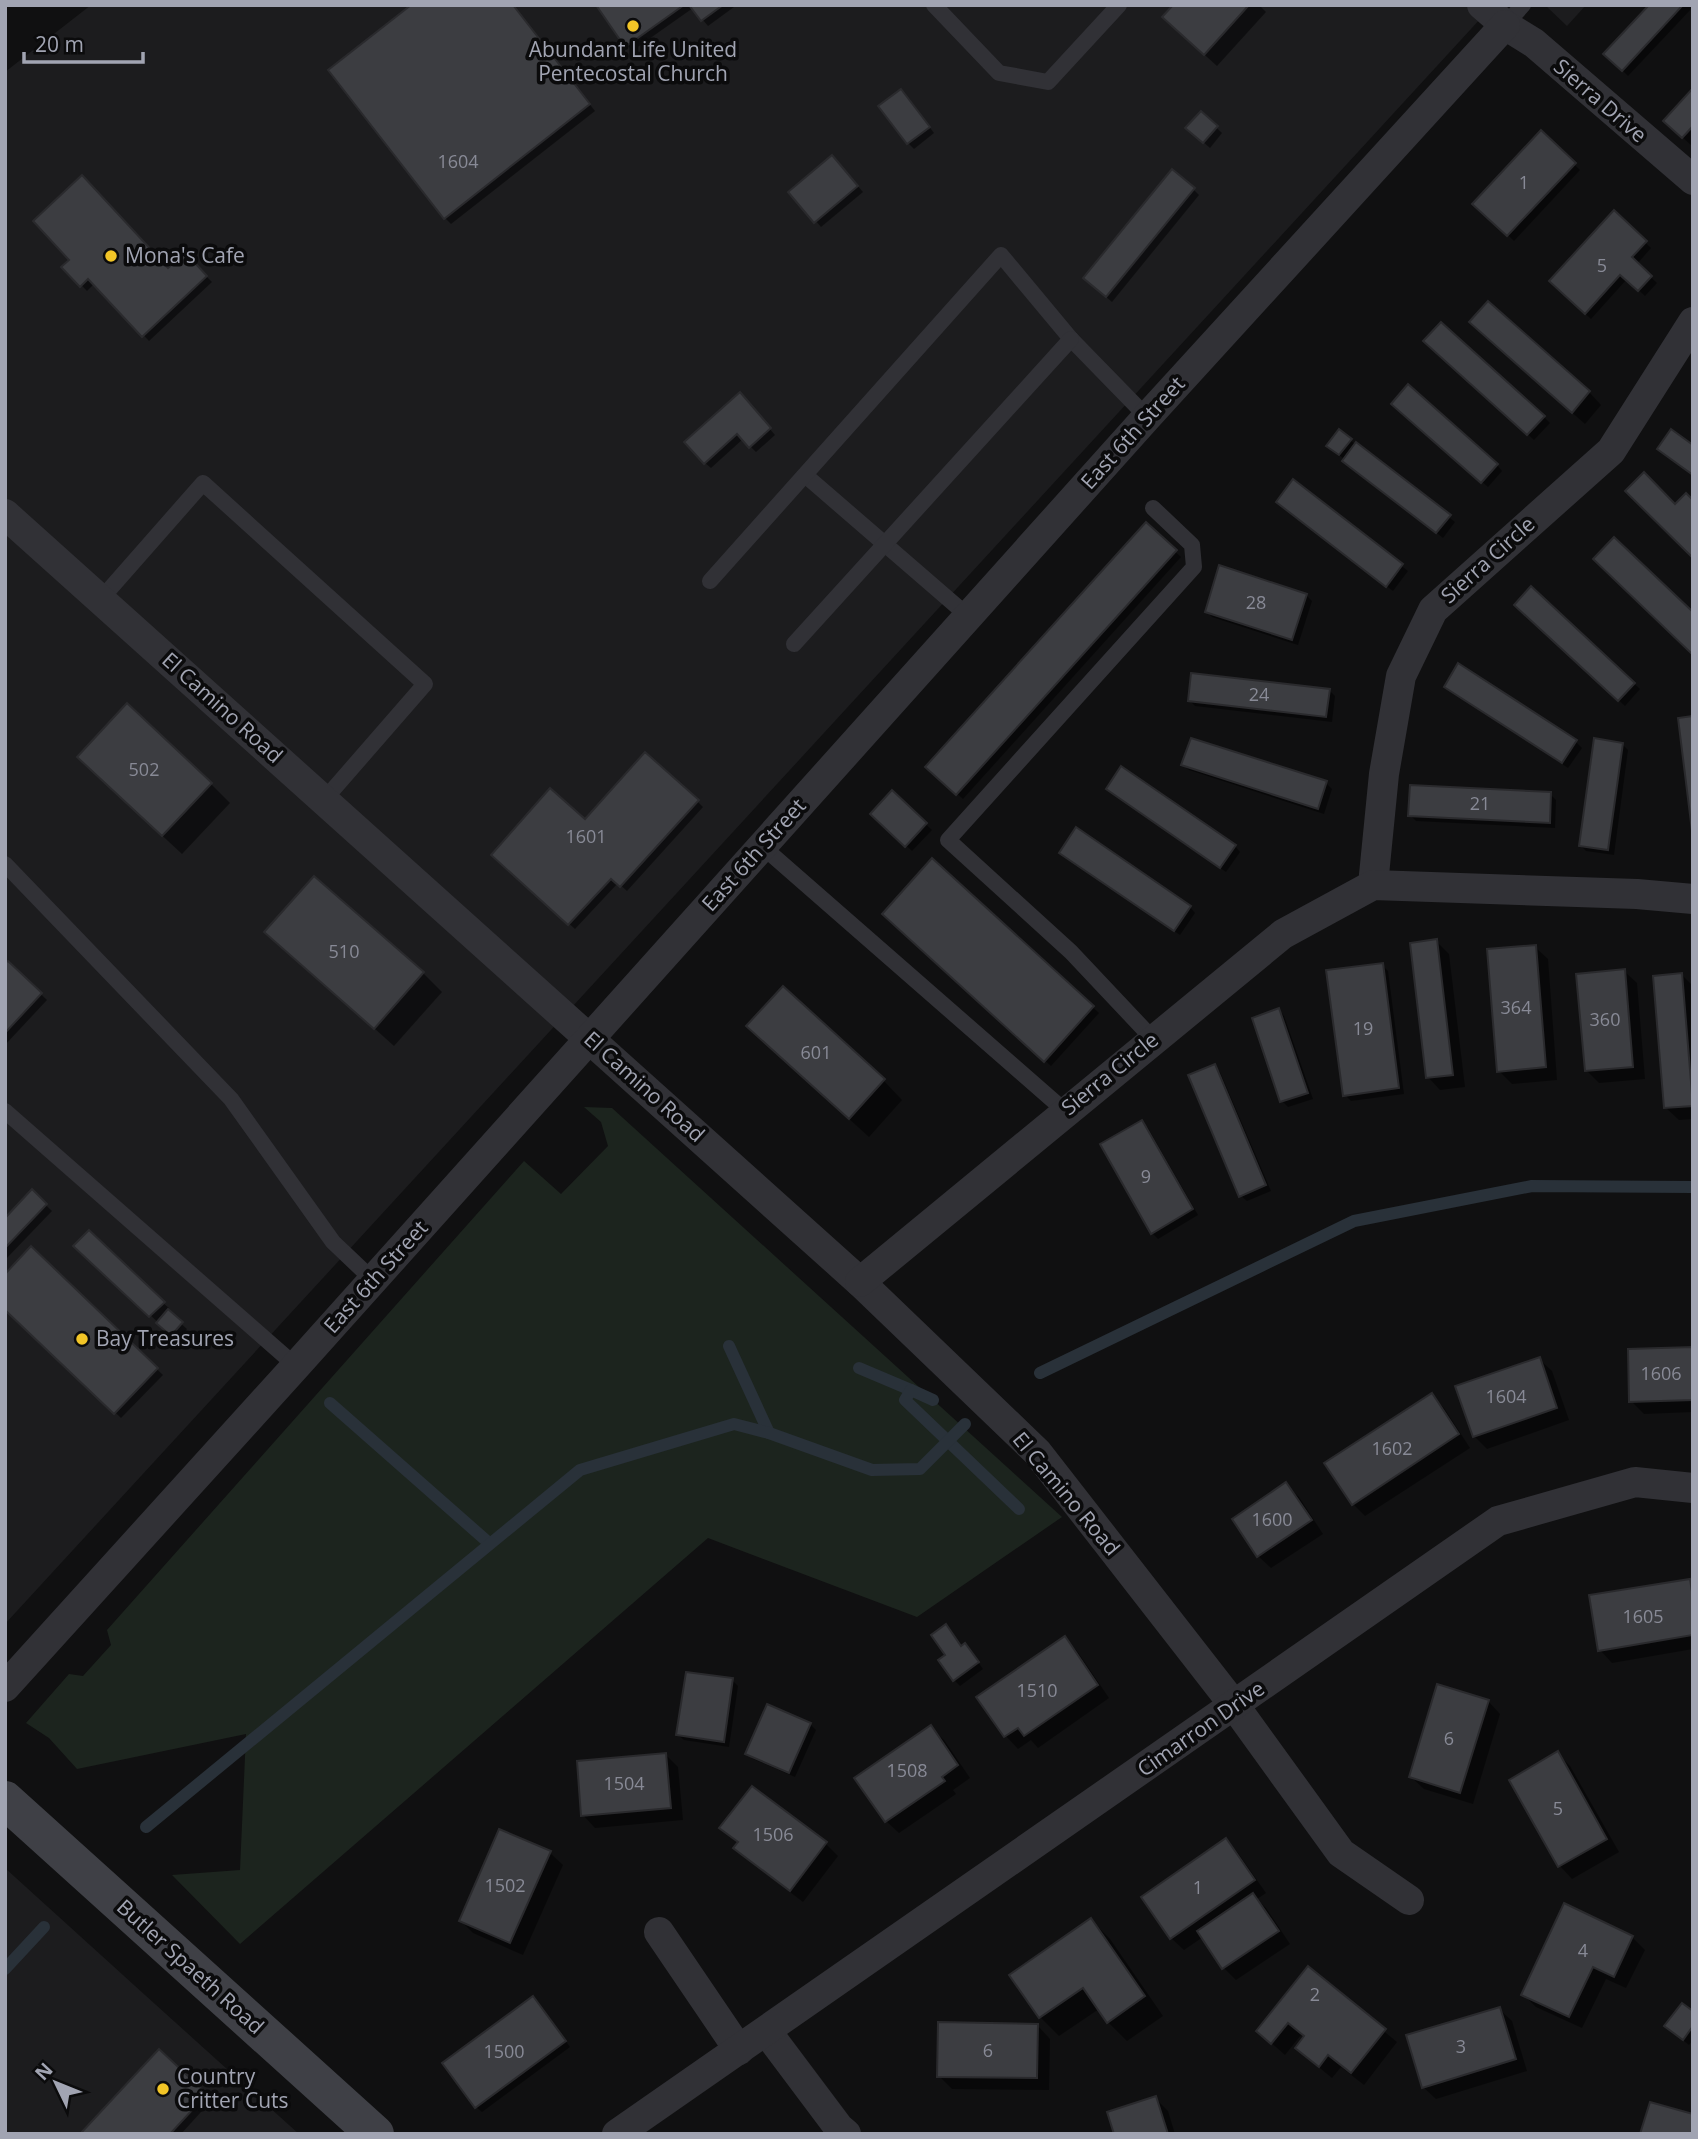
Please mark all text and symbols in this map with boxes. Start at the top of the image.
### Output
marker: Abundant Life United Pentecostal Church [625,18,641,34]
scale bar [24,21,144,65]
text: 20 m [35,30,84,58]
place label: Abundant Life United Pentecostal Church [529,35,737,87]
street label: Sierra Drive [1548,52,1653,148]
house number: 1604 [437,149,479,173]
house number: 1 [1519,170,1529,194]
place label: Mona's Cafe [125,241,245,269]
marker: Mona's Cafe [103,248,119,264]
house number: 5 [1597,253,1607,277]
street label: East 6th Street [1074,370,1190,495]
street label: Sierra Circle [1434,510,1540,609]
house number: 28 [1246,590,1266,614]
street label: El Camino Road [156,646,289,769]
house number: 24 [1249,682,1269,706]
house number: 502 [129,757,159,781]
house number: 21 [1470,791,1490,815]
street label: East 6th Street [695,792,811,917]
house number: 1601 [565,824,607,848]
house number: 510 [329,939,359,963]
house number: 364 [1501,995,1531,1019]
house number: 360 [1590,1007,1620,1031]
house number: 19 [1353,1016,1373,1040]
street label: El Camino Road [578,1025,711,1148]
street label: Sierra Circle [1055,1025,1164,1121]
house number: 601 [801,1040,831,1064]
house number: 9 [1141,1164,1151,1188]
street label: East 6th Street [317,1214,433,1339]
place label: Bay Treasures [96,1324,234,1352]
marker: Bay Treasures [74,1331,90,1347]
house number: 1606 [1640,1361,1682,1385]
house number: 1604 [1485,1384,1527,1408]
street label: El Camino Road [1007,1426,1127,1561]
house number: 1602 [1371,1436,1413,1460]
house number: 1600 [1251,1507,1293,1531]
house number: 1605 [1622,1604,1664,1628]
street label: Cimarron Drive [1131,1674,1270,1782]
house number: 1510 [1016,1678,1058,1702]
house number: 6 [1444,1726,1454,1750]
house number: 1508 [886,1758,928,1782]
house number: 1504 [603,1771,645,1795]
house number: 5 [1553,1796,1563,1820]
house number: 1506 [752,1822,794,1846]
house number: 1502 [484,1873,526,1897]
house number: 1 [1193,1875,1203,1899]
street label: Butler Spaeth Road [111,1893,270,2040]
house number: 4 [1578,1938,1588,1962]
house number: 2 [1310,1982,1320,2006]
house number: 3 [1456,2034,1466,2058]
house number: 6 [983,2038,993,2062]
house number: 1500 [483,2039,525,2063]
north arrow [21,2048,91,2118]
text: N [29,2057,58,2086]
place label: Country Critter Cuts [177,2062,289,2114]
marker: Country Critter Cuts [155,2081,171,2097]

